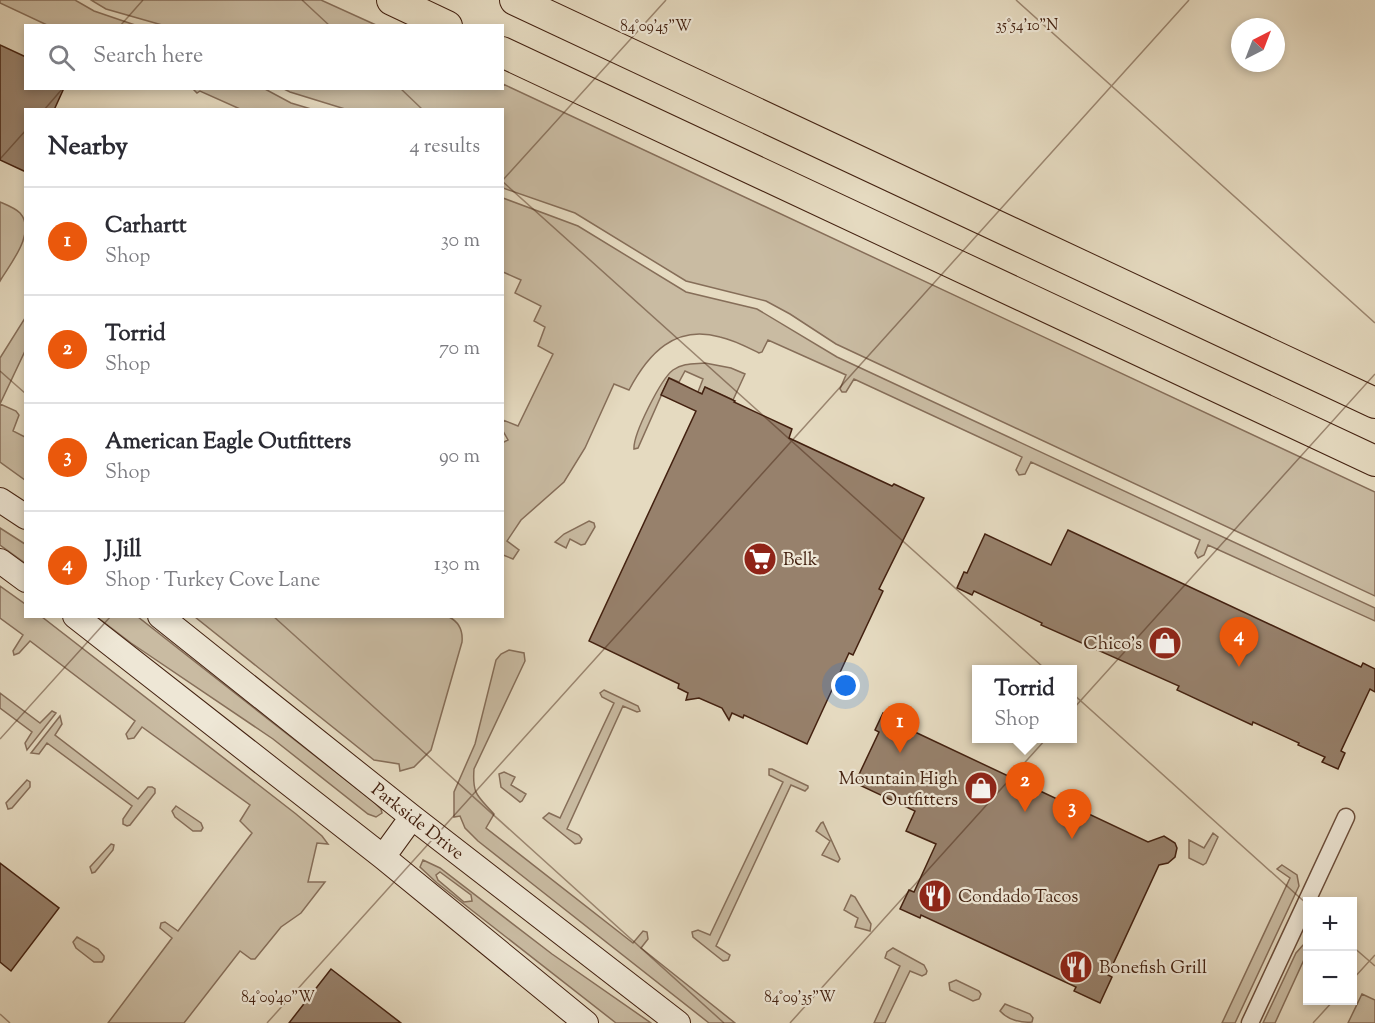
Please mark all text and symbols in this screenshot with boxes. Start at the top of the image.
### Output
text: 35°54'10"N [996,16,1058,37]
text: 84°09'45"W [620,17,692,38]
north arrow [1231,18,1285,72]
search box [24,24,504,90]
icon: search [45,41,78,74]
text: Search here [93,41,203,73]
text: Nearby [48,129,128,166]
text: 4 results [409,133,480,162]
text: Carhartt [105,211,186,243]
text: 1 [64,227,71,256]
text: 30 m [441,227,480,256]
text: Shop [105,243,150,272]
text: Torrid [105,319,166,351]
text: 2 [63,335,72,364]
text: 70 m [439,335,480,364]
text: Shop [105,351,150,380]
text: American Eagle Outfitters [105,427,351,459]
text: 3 [63,443,72,472]
text: 90 m [439,443,480,472]
text: Shop [105,459,150,488]
text: J.Jill [105,535,142,567]
supermarket icon: Belk [742,541,778,577]
place label: Belk [783,548,818,574]
text: 4 [62,551,73,580]
text: 130 m [434,551,480,580]
text: Shop · Turkey Cove Lane [105,567,320,596]
pin: 4 [1220,618,1258,667]
shop icon: Chico's [1147,625,1183,661]
place label: Chico's [1083,632,1142,658]
popup [972,665,1077,743]
your location [831,671,860,700]
text: Torrid [994,674,1055,706]
pin: 1 [880,704,920,753]
text: Shop [994,706,1039,735]
pin: 2 [1006,762,1044,812]
place label: Mountain High Outfitters [838,767,958,814]
shop icon: Mountain High Outfitters [963,770,999,806]
street label: Parkside Drive [365,778,469,867]
pin: 3 [1052,790,1092,839]
restaurant icon: Condado Tacos [917,878,953,914]
place label: Condado Tacos [958,885,1078,911]
map controls [1303,897,1357,1005]
button: + [1303,897,1357,951]
restaurant icon: Bonefish Grill [1058,949,1094,985]
button: − [1303,951,1357,1005]
place label: Bonefish Grill [1099,956,1207,982]
text: 84°09'40"W [241,988,315,1009]
text: 84°09'35"W [764,988,836,1009]

